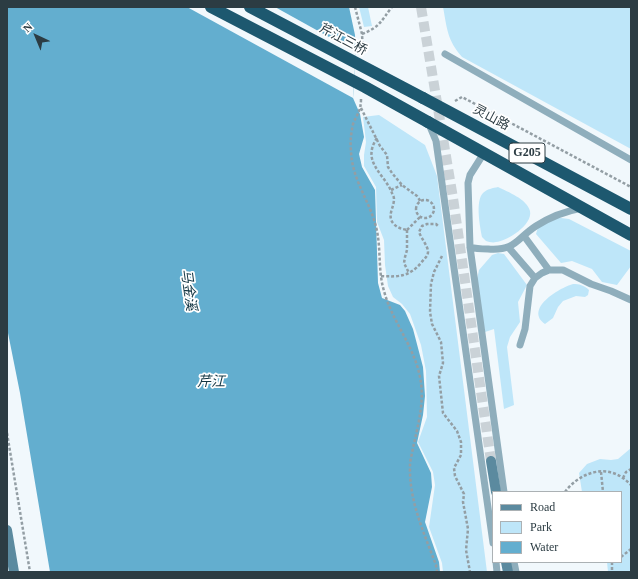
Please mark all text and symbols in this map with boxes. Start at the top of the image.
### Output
north arrow [16,16,56,56]
text: N [21,20,35,34]
street label: 芹江三桥 [316,21,370,59]
street label: 灵山路 [470,102,512,134]
road number: G205 [509,143,545,163]
water label: 马金溪 [177,268,199,312]
water label: 芹江 [197,374,225,390]
legend [492,491,622,563]
text: Road [530,500,555,514]
text: Park [530,520,552,534]
text: Water [530,540,558,554]

